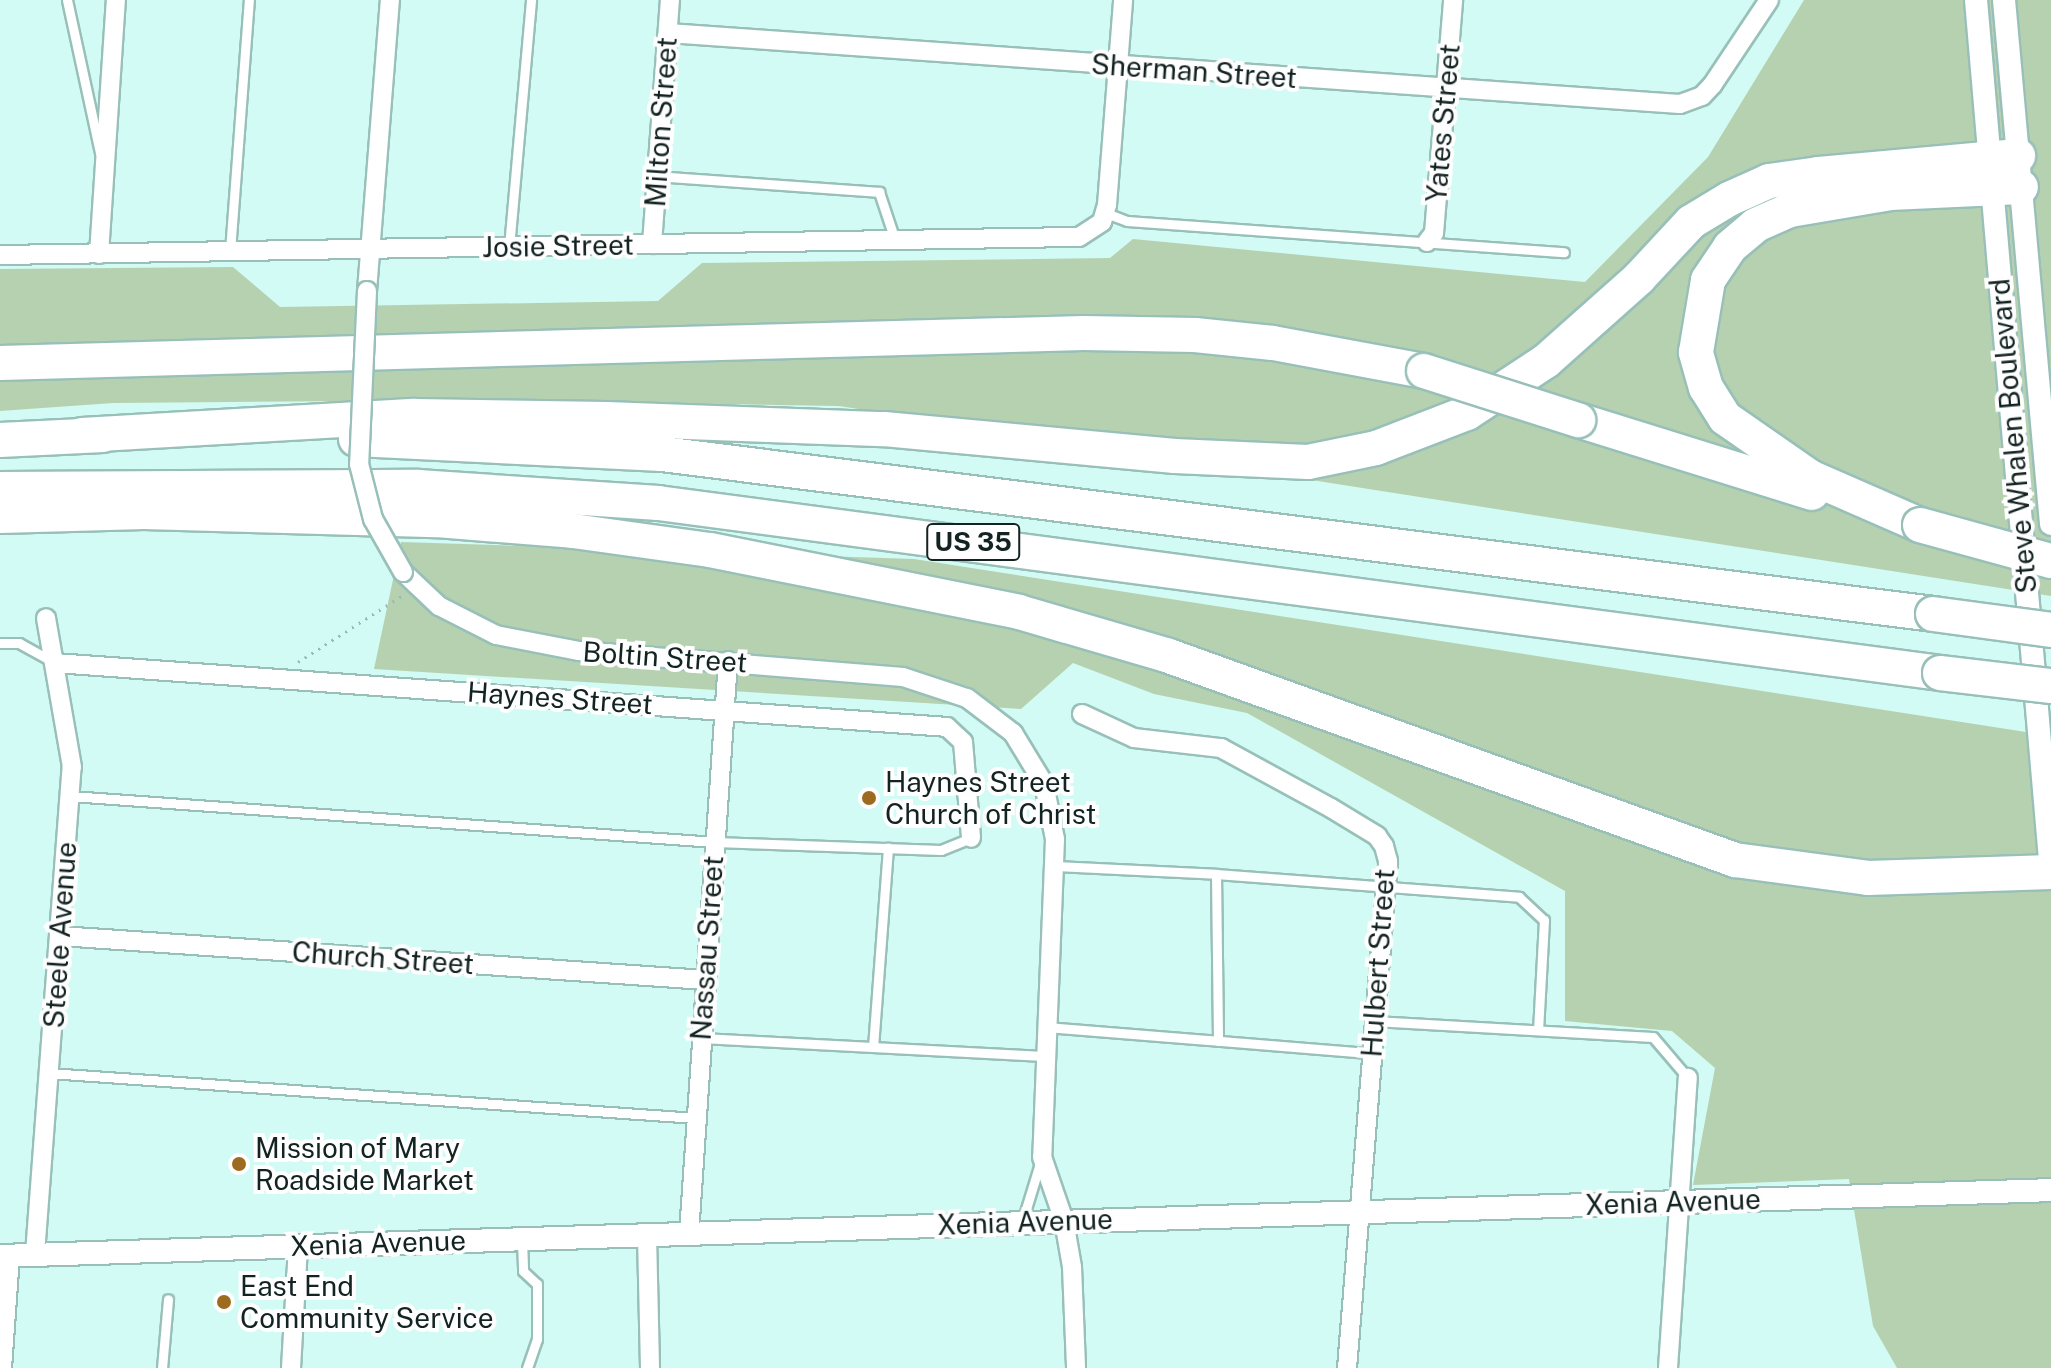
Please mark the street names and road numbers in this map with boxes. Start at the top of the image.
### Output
street label: Milton Street [638,36,684,208]
street label: Yates Street [1419,42,1467,204]
street label: Sherman Street [1090,47,1298,95]
street label: Josie Street [482,228,634,264]
street label: Steve Whalen Boulevard [1982,277,2044,595]
road number: US 35 [925,520,1021,564]
street label: Boltin Street [582,634,748,680]
street label: Haynes Street [466,675,654,721]
street label: Steele Avenue [37,841,83,1029]
street label: Nassau Street [684,855,730,1041]
street label: Hulbert Street [1355,868,1401,1058]
street label: Church Street [291,935,475,981]
street label: Xenia Avenue [1584,1182,1762,1222]
street label: Xenia Avenue [936,1202,1114,1242]
street label: Xenia Avenue [289,1223,467,1263]

